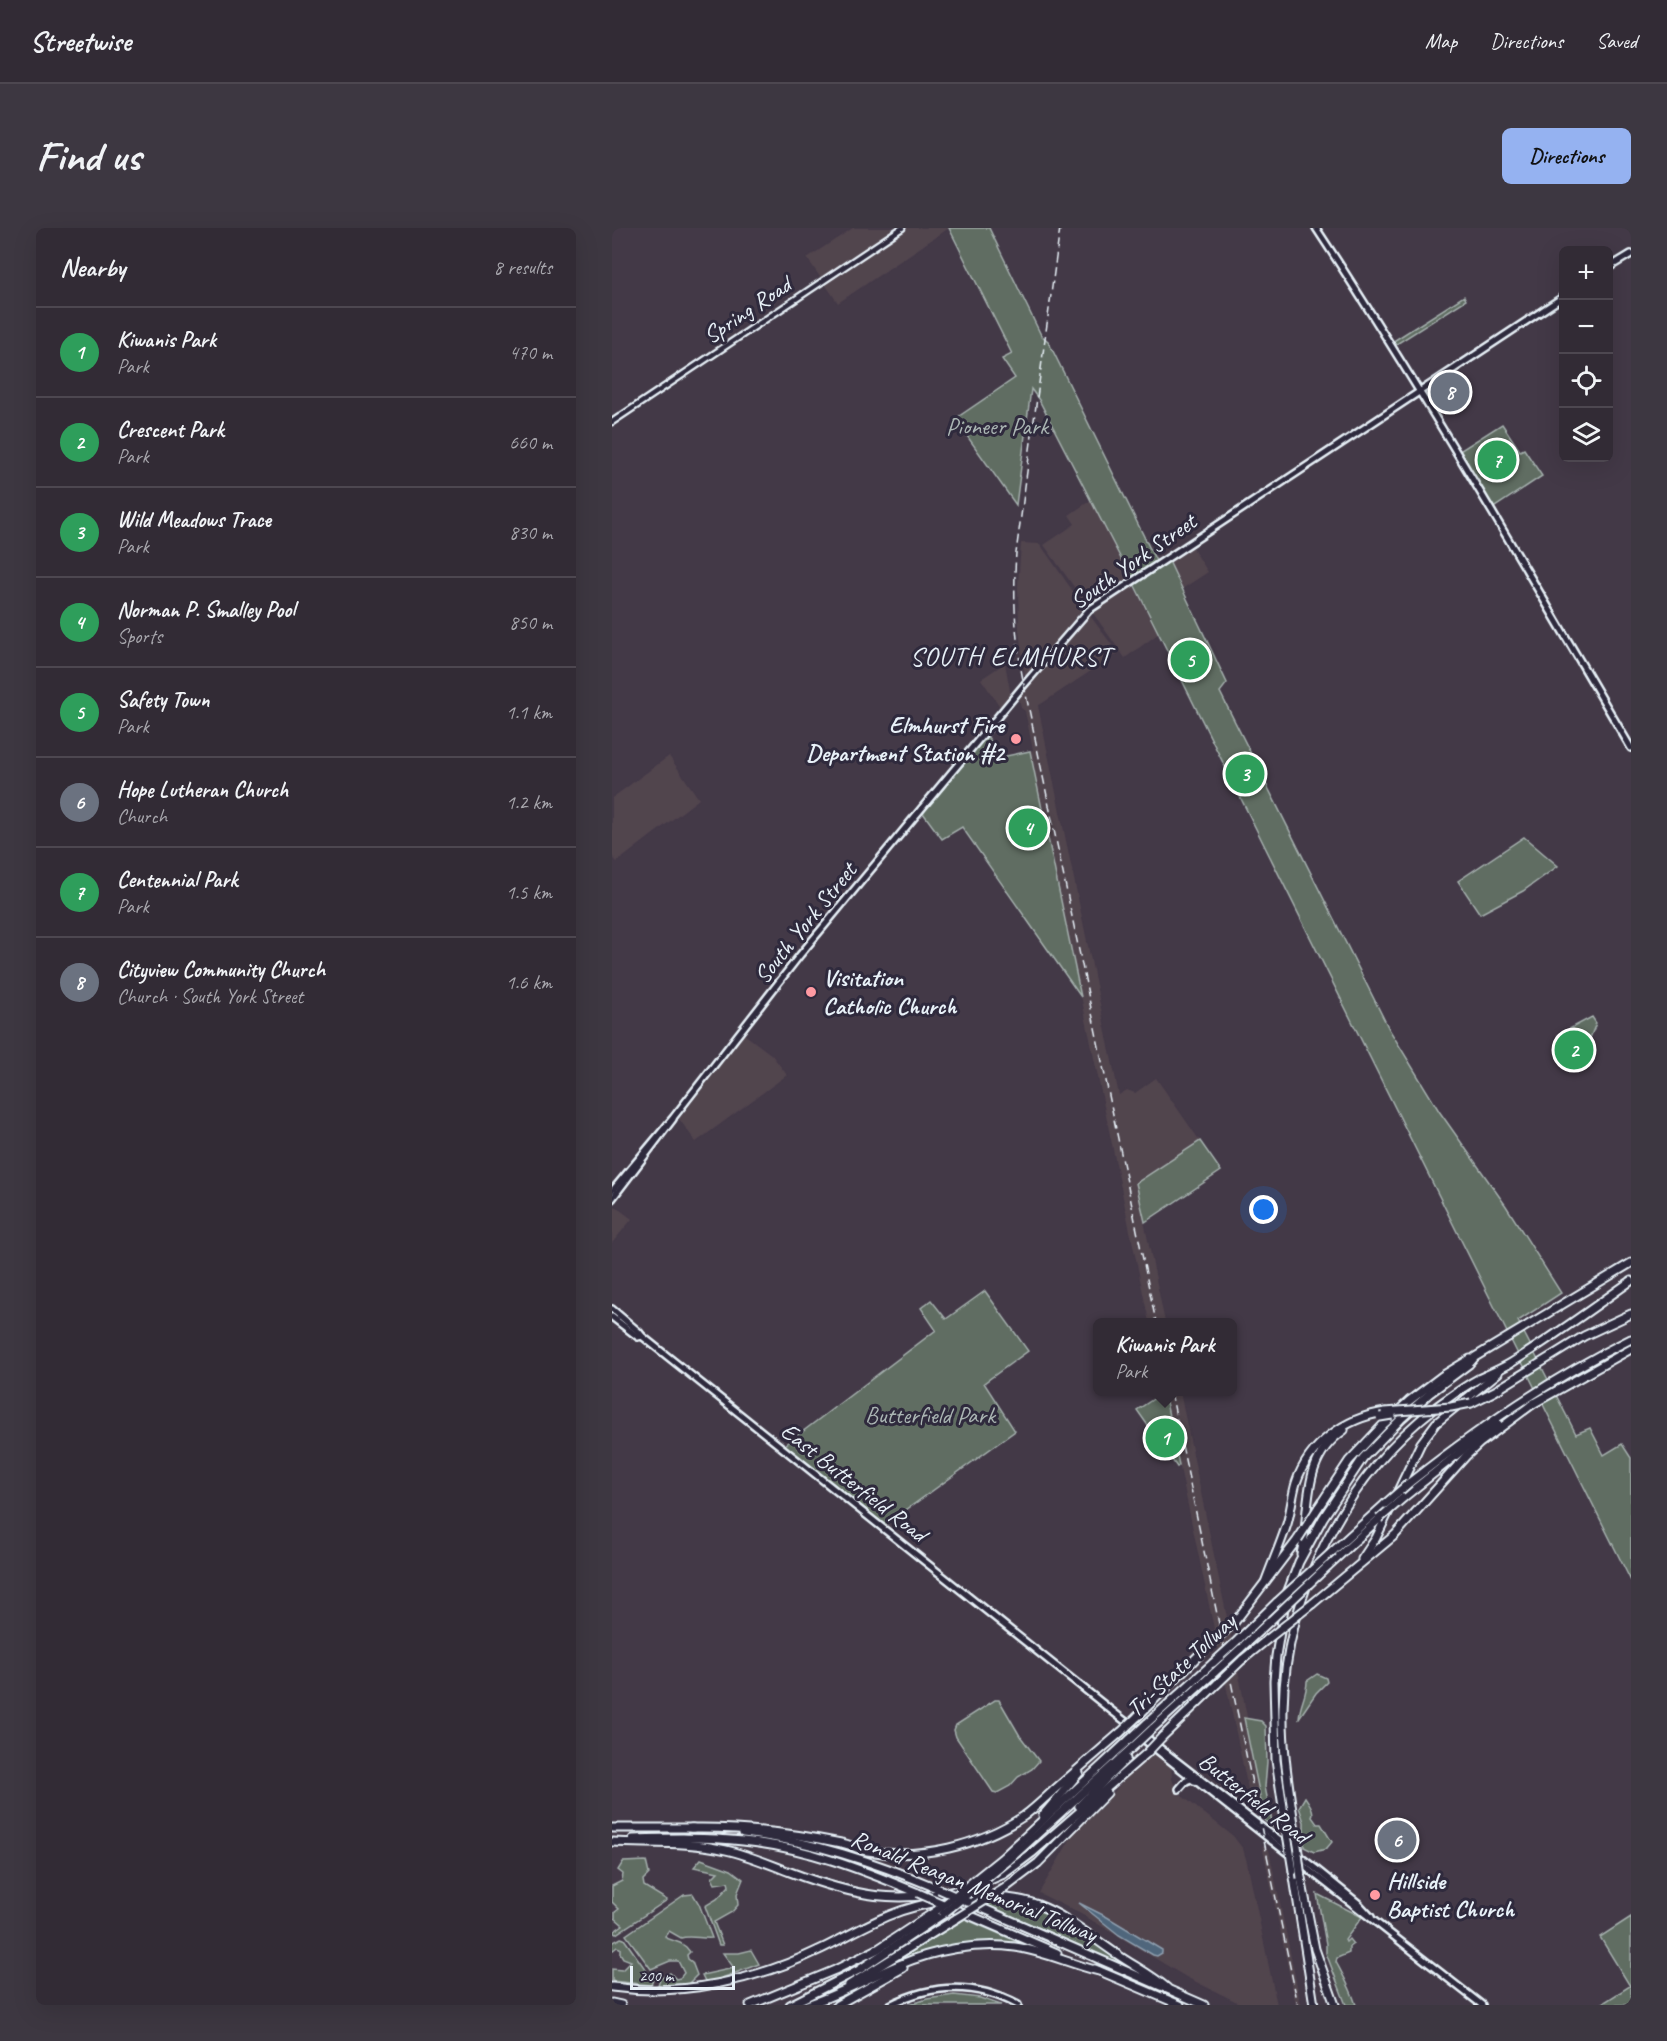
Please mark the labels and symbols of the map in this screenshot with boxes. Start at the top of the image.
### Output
street label: Spring Road [697,268,800,350]
pin: 8 [1430,370,1470,414]
park label: Pioneer Park [946,411,1050,441]
pin: 7 [1478,438,1516,482]
street label: South York Street [1064,505,1204,615]
pin: 5 [1170,638,1210,682]
district label: SOUTH ELMHURST [910,640,1116,673]
place label: Elmhurst Fire Department Station #2 [806,710,1006,768]
marker: Elmhurst Fire Department Station #2 [1009,732,1023,746]
pin: 3 [1226,752,1264,796]
pin: 4 [1008,806,1048,850]
street label: South York Street [747,855,864,990]
place label: Visitation Catholic Church [823,963,957,1021]
marker: Visitation Catholic Church [804,985,818,999]
pin: 2 [1554,1028,1594,1072]
your location [1249,1195,1278,1224]
park label: Butterfield Park [865,1400,997,1430]
street label: East Butterfield Road [775,1416,936,1551]
pin: 1 [1146,1416,1184,1460]
street label: Tri-State Tollway [1120,1605,1243,1723]
street label: Butterfield Road [1193,1746,1318,1853]
pin: 6 [1378,1818,1416,1862]
street label: Ronald Reagan Memorial Tollway [847,1823,1103,1950]
place label: Hillside Baptist Church [1387,1866,1515,1924]
marker: Hillside Baptist Church [1368,1888,1382,1902]
scale bar [630,1963,735,1990]

